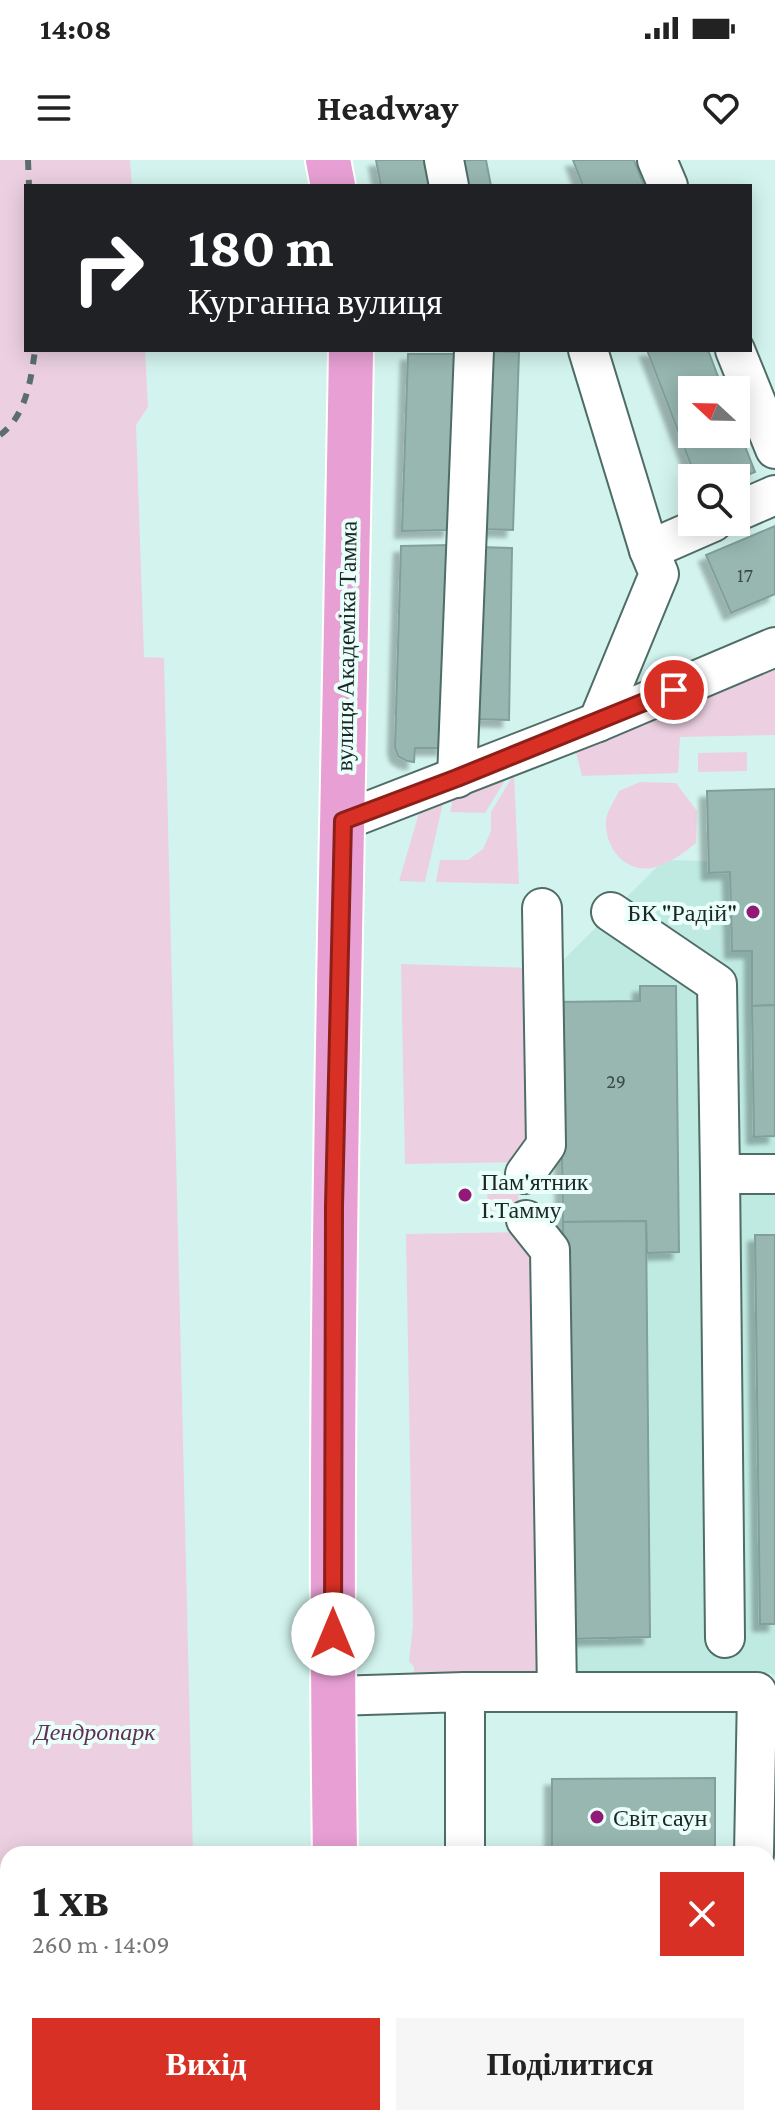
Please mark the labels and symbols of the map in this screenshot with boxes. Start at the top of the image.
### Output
north arrow [678,376,750,448]
street label: вулиця Академіка Тамма [330,520,362,772]
house number: 17 [737,564,753,586]
pin [640,656,708,724]
place label: БК "Радій" [627,899,737,926]
marker: БК "Радій" [744,903,762,921]
house number: 29 [606,1070,626,1092]
place label: Пам'ятник І.Тамму [481,1168,589,1223]
marker: Пам'ятник І.Тамму [456,1186,474,1204]
position arrow [291,1592,375,1676]
park label: Дендропарк [32,1718,156,1745]
place label: Світ саун [613,1804,707,1831]
marker: Світ саун [588,1808,606,1826]

